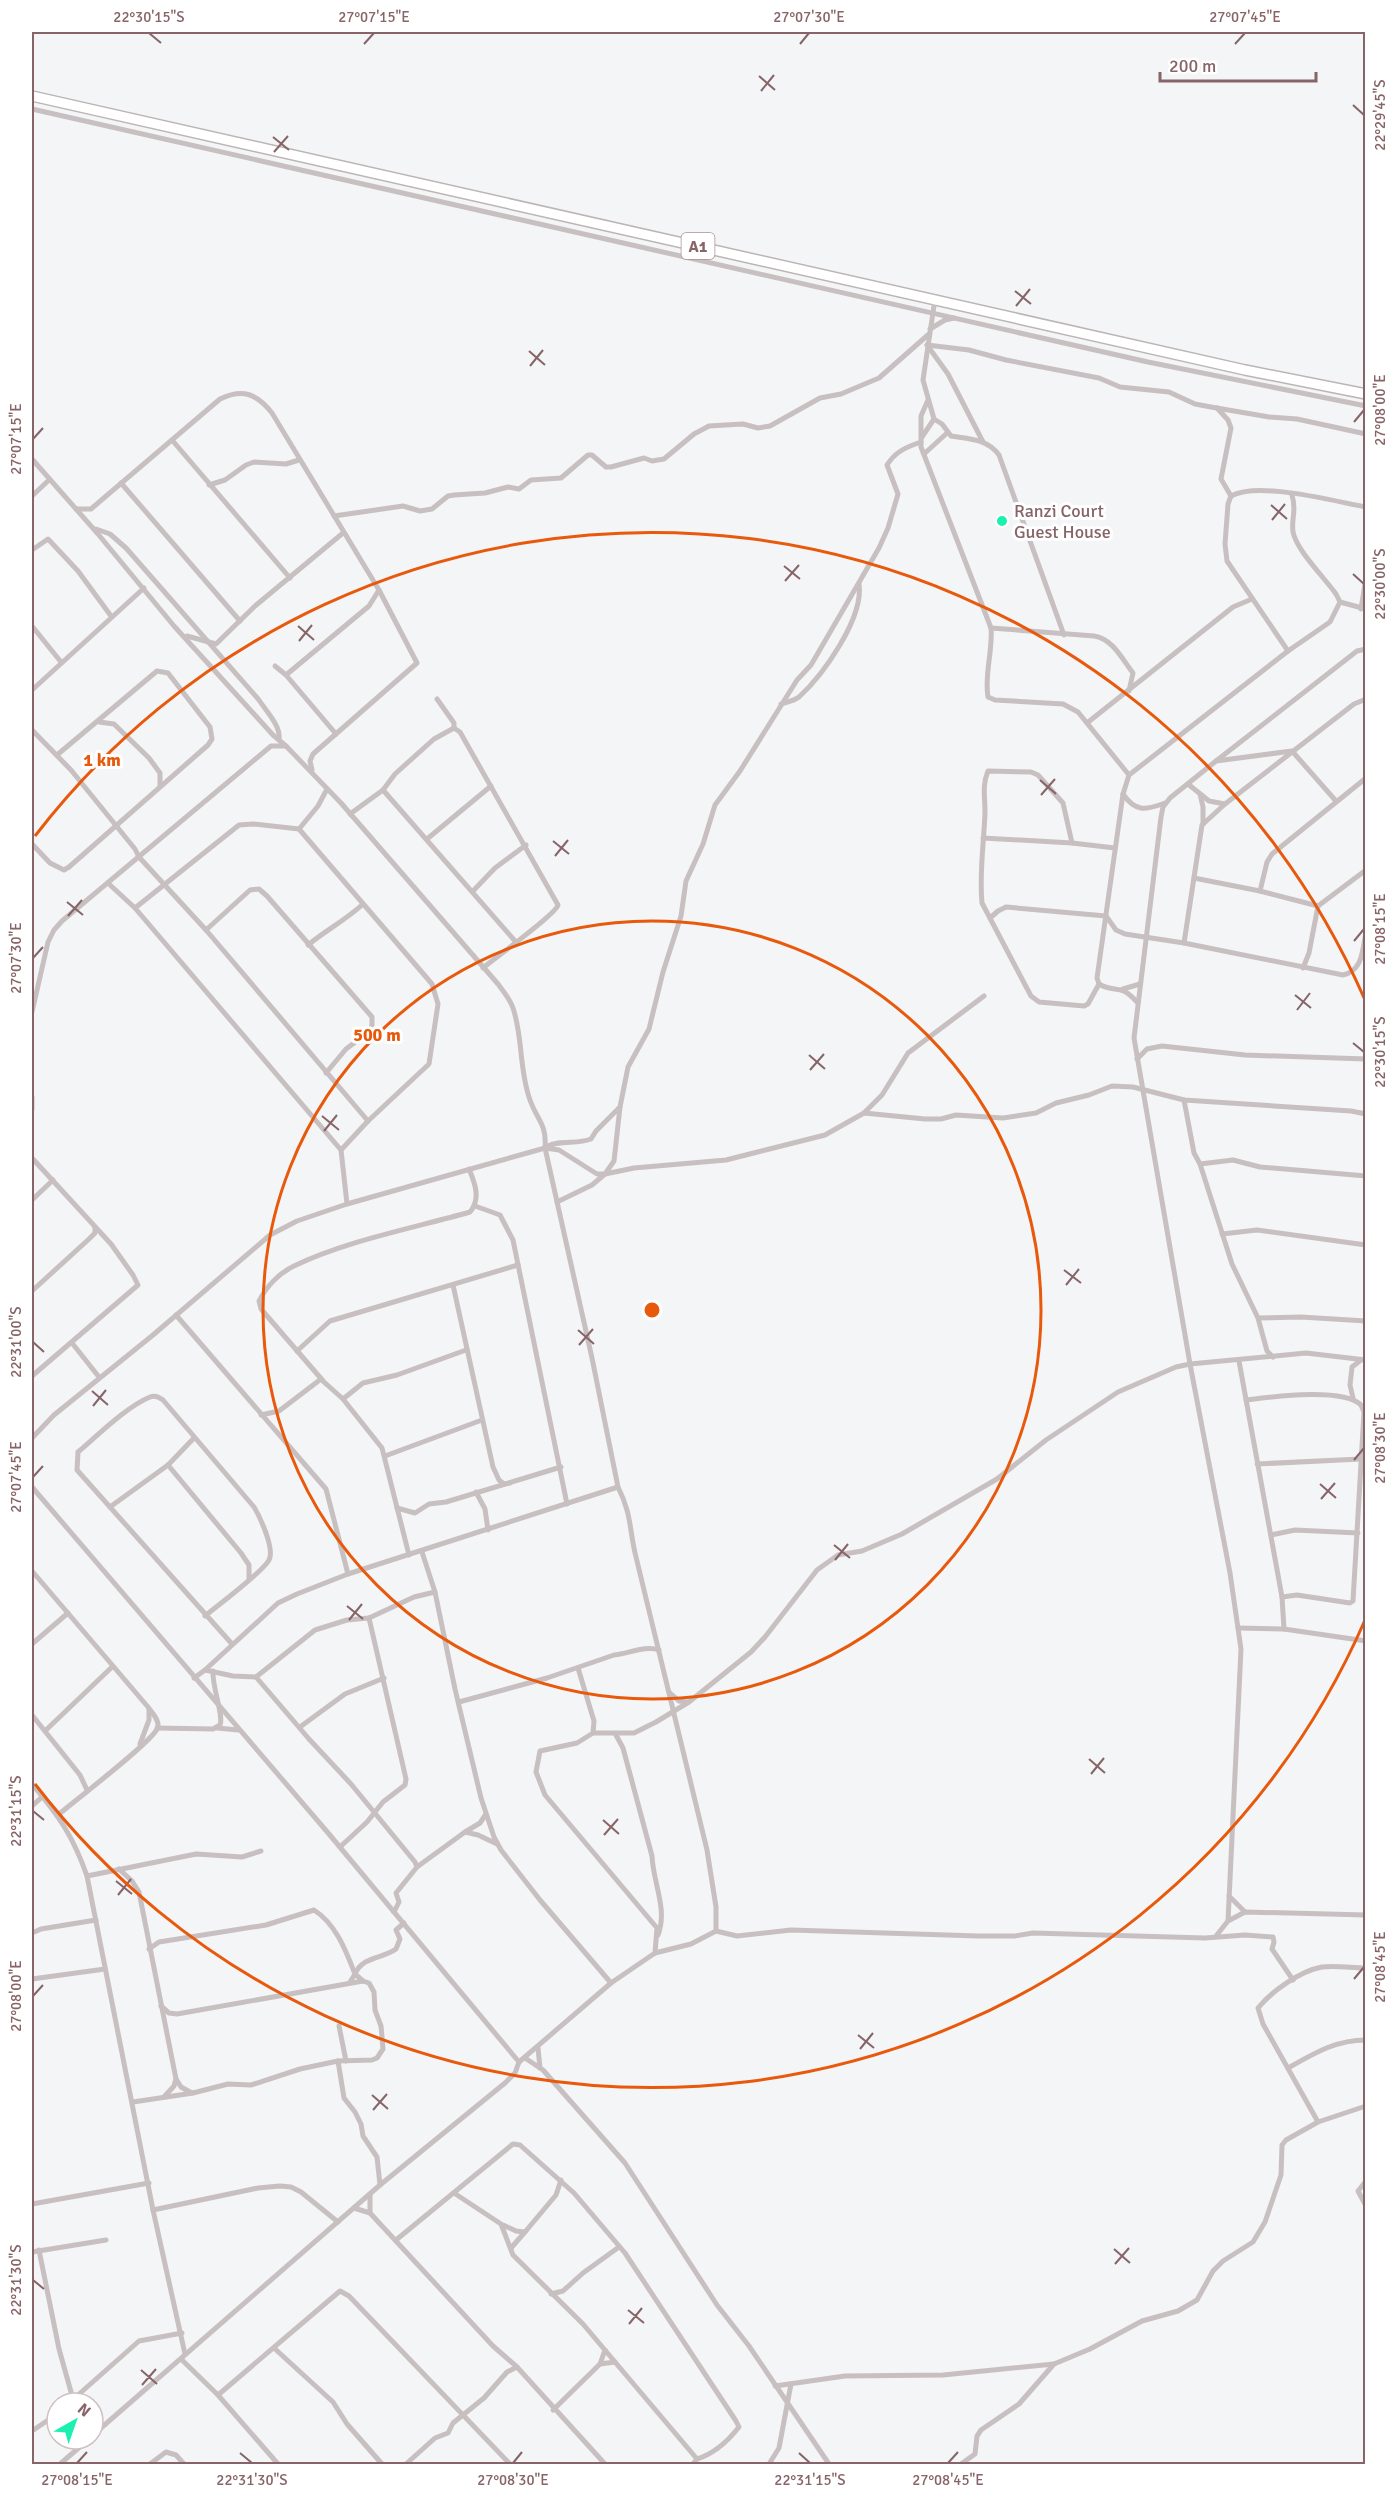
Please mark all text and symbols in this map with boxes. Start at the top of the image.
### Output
text: 22°30'15"S [113,8,185,26]
text: 27°07'15"E [338,8,410,26]
text: 27°07'30"E [773,8,845,26]
text: 27°07'45"E [1209,8,1281,26]
scale bar [1160,45,1316,83]
text: 200 m [1169,55,1216,77]
text: 22°29'45"S [1371,79,1389,151]
road number: A1 [682,233,714,259]
text: 27°08'00"E [1371,374,1389,446]
text: 27°07'15"E [7,403,25,475]
place label: Ranzi Court Guest House [1014,500,1111,543]
marker: Ranzi Court Guest House [995,514,1009,528]
text: 22°30'00"S [1371,548,1389,620]
text: 1 km [83,749,121,771]
text: 27°08'15"E [1371,893,1389,965]
text: 27°07'30"E [7,922,25,994]
text: 22°30'15"S [1371,1016,1389,1088]
text: 500 m [353,1024,401,1046]
centre of rings [642,1300,662,1320]
text: 22°31'00"S [7,1306,25,1378]
text: 27°08'30"E [1371,1412,1389,1484]
text: 27°07'45"E [7,1441,25,1513]
text: 22°31'15"S [7,1775,25,1847]
text: 27°08'45"E [1371,1931,1389,2003]
text: 27°08'00"E [7,1960,25,2032]
text: 22°31'30"S [7,2244,25,2316]
north arrow [45,2391,105,2451]
text: N [73,2399,95,2422]
text: 27°08'15"E [41,2471,113,2489]
text: 22°31'30"S [216,2471,288,2489]
text: 27°08'30"E [477,2471,549,2489]
text: 22°31'15"S [774,2471,846,2489]
text: 27°08'45"E [912,2471,984,2489]

